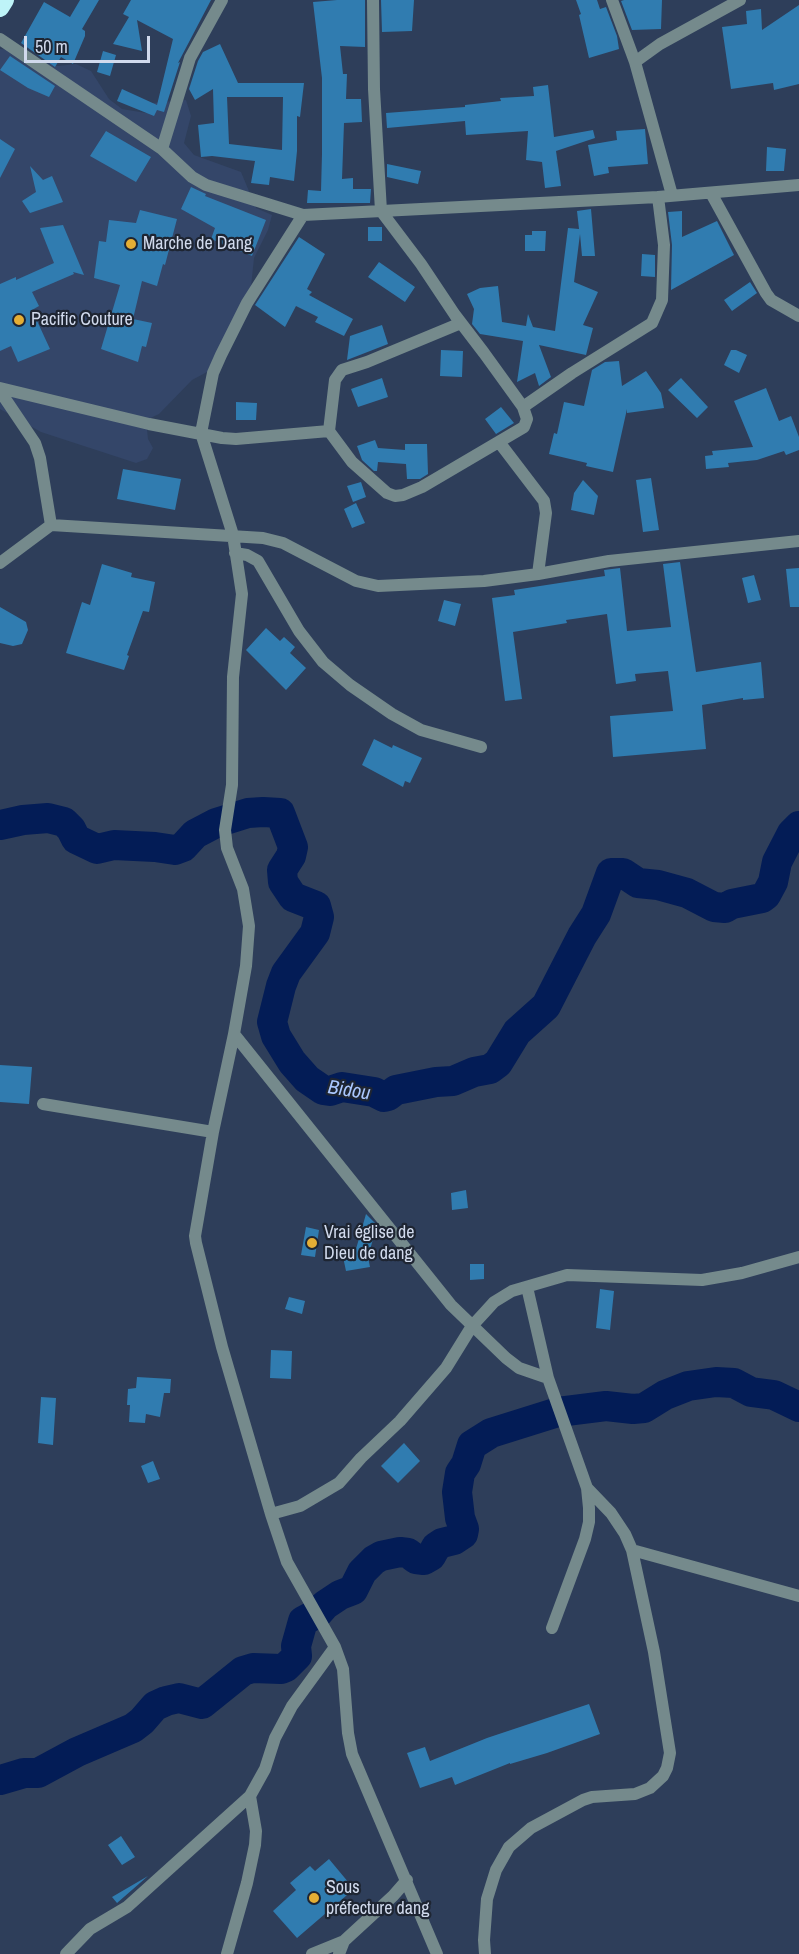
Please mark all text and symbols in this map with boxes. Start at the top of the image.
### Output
scale bar [27,24,153,62]
text: 50 m [35,34,68,59]
place label: Marche de Dang [143,233,252,255]
marker: Marche de Dang [124,237,138,251]
place label: Pacific Couture [31,309,133,331]
marker: Pacific Couture [12,313,26,327]
water label: Bidou [326,1076,372,1106]
place label: Vrai église de Dieu de dang [324,1222,415,1264]
marker: Vrai église de Dieu de dang [305,1236,319,1250]
place label: Sous préfecture dang [326,1877,429,1920]
marker: Sous préfecture dang [307,1891,321,1905]

